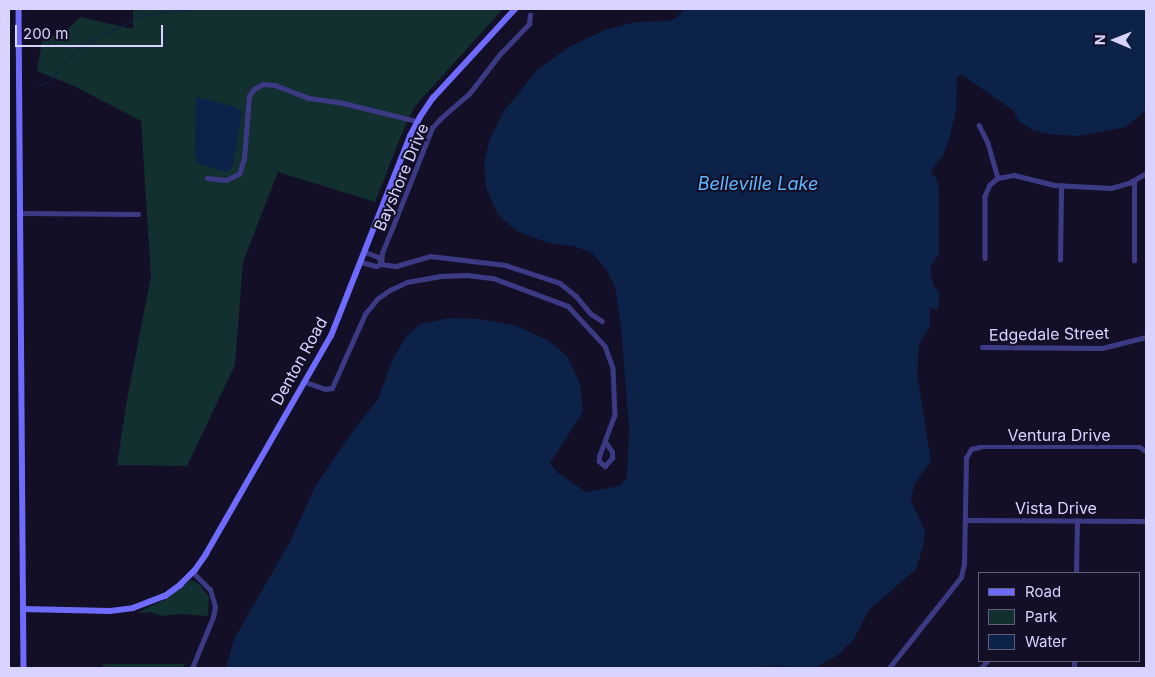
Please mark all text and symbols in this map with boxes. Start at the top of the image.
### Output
scale bar [18,15,165,47]
north arrow [1090,15,1140,65]
text: 200 m [23,24,68,43]
text: N [1091,34,1108,45]
street label: Bayshore Drive [370,120,432,234]
water label: Belleville Lake [698,173,818,195]
street label: Denton Road [267,314,331,408]
street label: Edgedale Street [989,323,1109,345]
street label: Ventura Drive [1008,425,1110,445]
street label: Vista Drive [1015,498,1097,518]
legend [978,572,1140,662]
text: Road [1025,582,1061,601]
text: Park [1025,607,1057,626]
text: Water [1025,632,1067,651]

